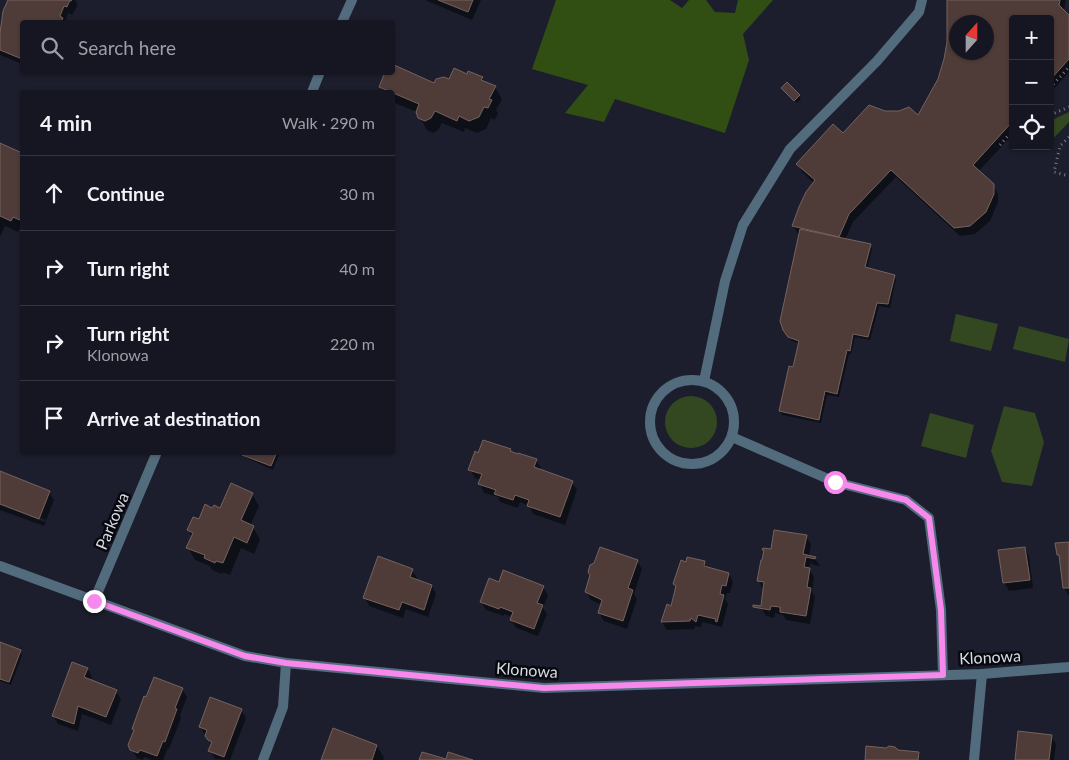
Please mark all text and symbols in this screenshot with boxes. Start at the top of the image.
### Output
north arrow [949,15,994,60]
map controls [1009,15,1054,150]
button: + [1009,15,1054,60]
search box [20,20,395,75]
icon: search [38,34,66,62]
text: Search here [78,36,176,59]
button: − [1009,60,1054,105]
button: locate [1009,105,1054,150]
text: 4 min [40,110,92,135]
text: Walk · 290 m [282,113,375,132]
icon: ahead [40,179,68,207]
text: Continue [87,182,165,205]
text: 30 m [339,184,375,203]
icon: right [40,254,68,282]
text: Turn right [87,257,169,280]
text: 40 m [339,259,375,278]
text: Turn right [87,322,169,345]
icon: right [40,329,68,357]
text: 220 m [330,334,375,353]
text: Klonowa [87,345,149,364]
icon: arrive [40,404,68,432]
text: Arrive at destination [87,407,260,430]
route start [824,471,847,494]
street label: Parkowa [91,489,132,552]
route end [83,590,106,613]
street label: Klonowa [959,645,1021,668]
street label: Klonowa [496,658,559,681]

